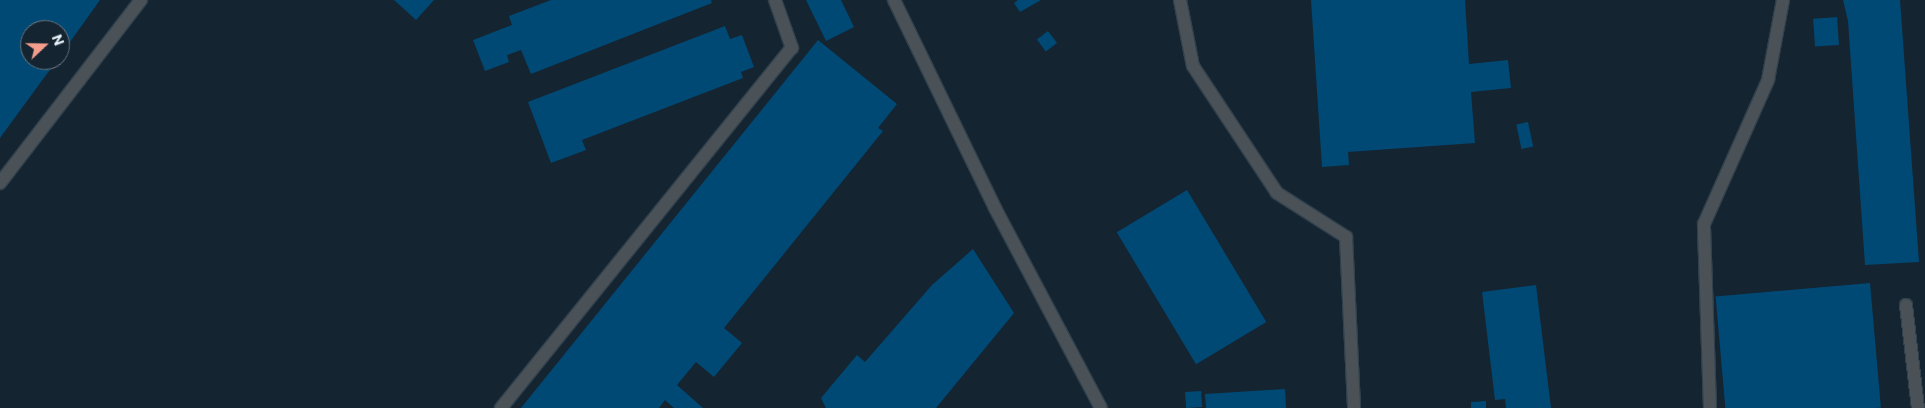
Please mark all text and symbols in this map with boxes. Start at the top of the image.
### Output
north arrow [20,20,70,70]
text: N [49,32,68,48]

